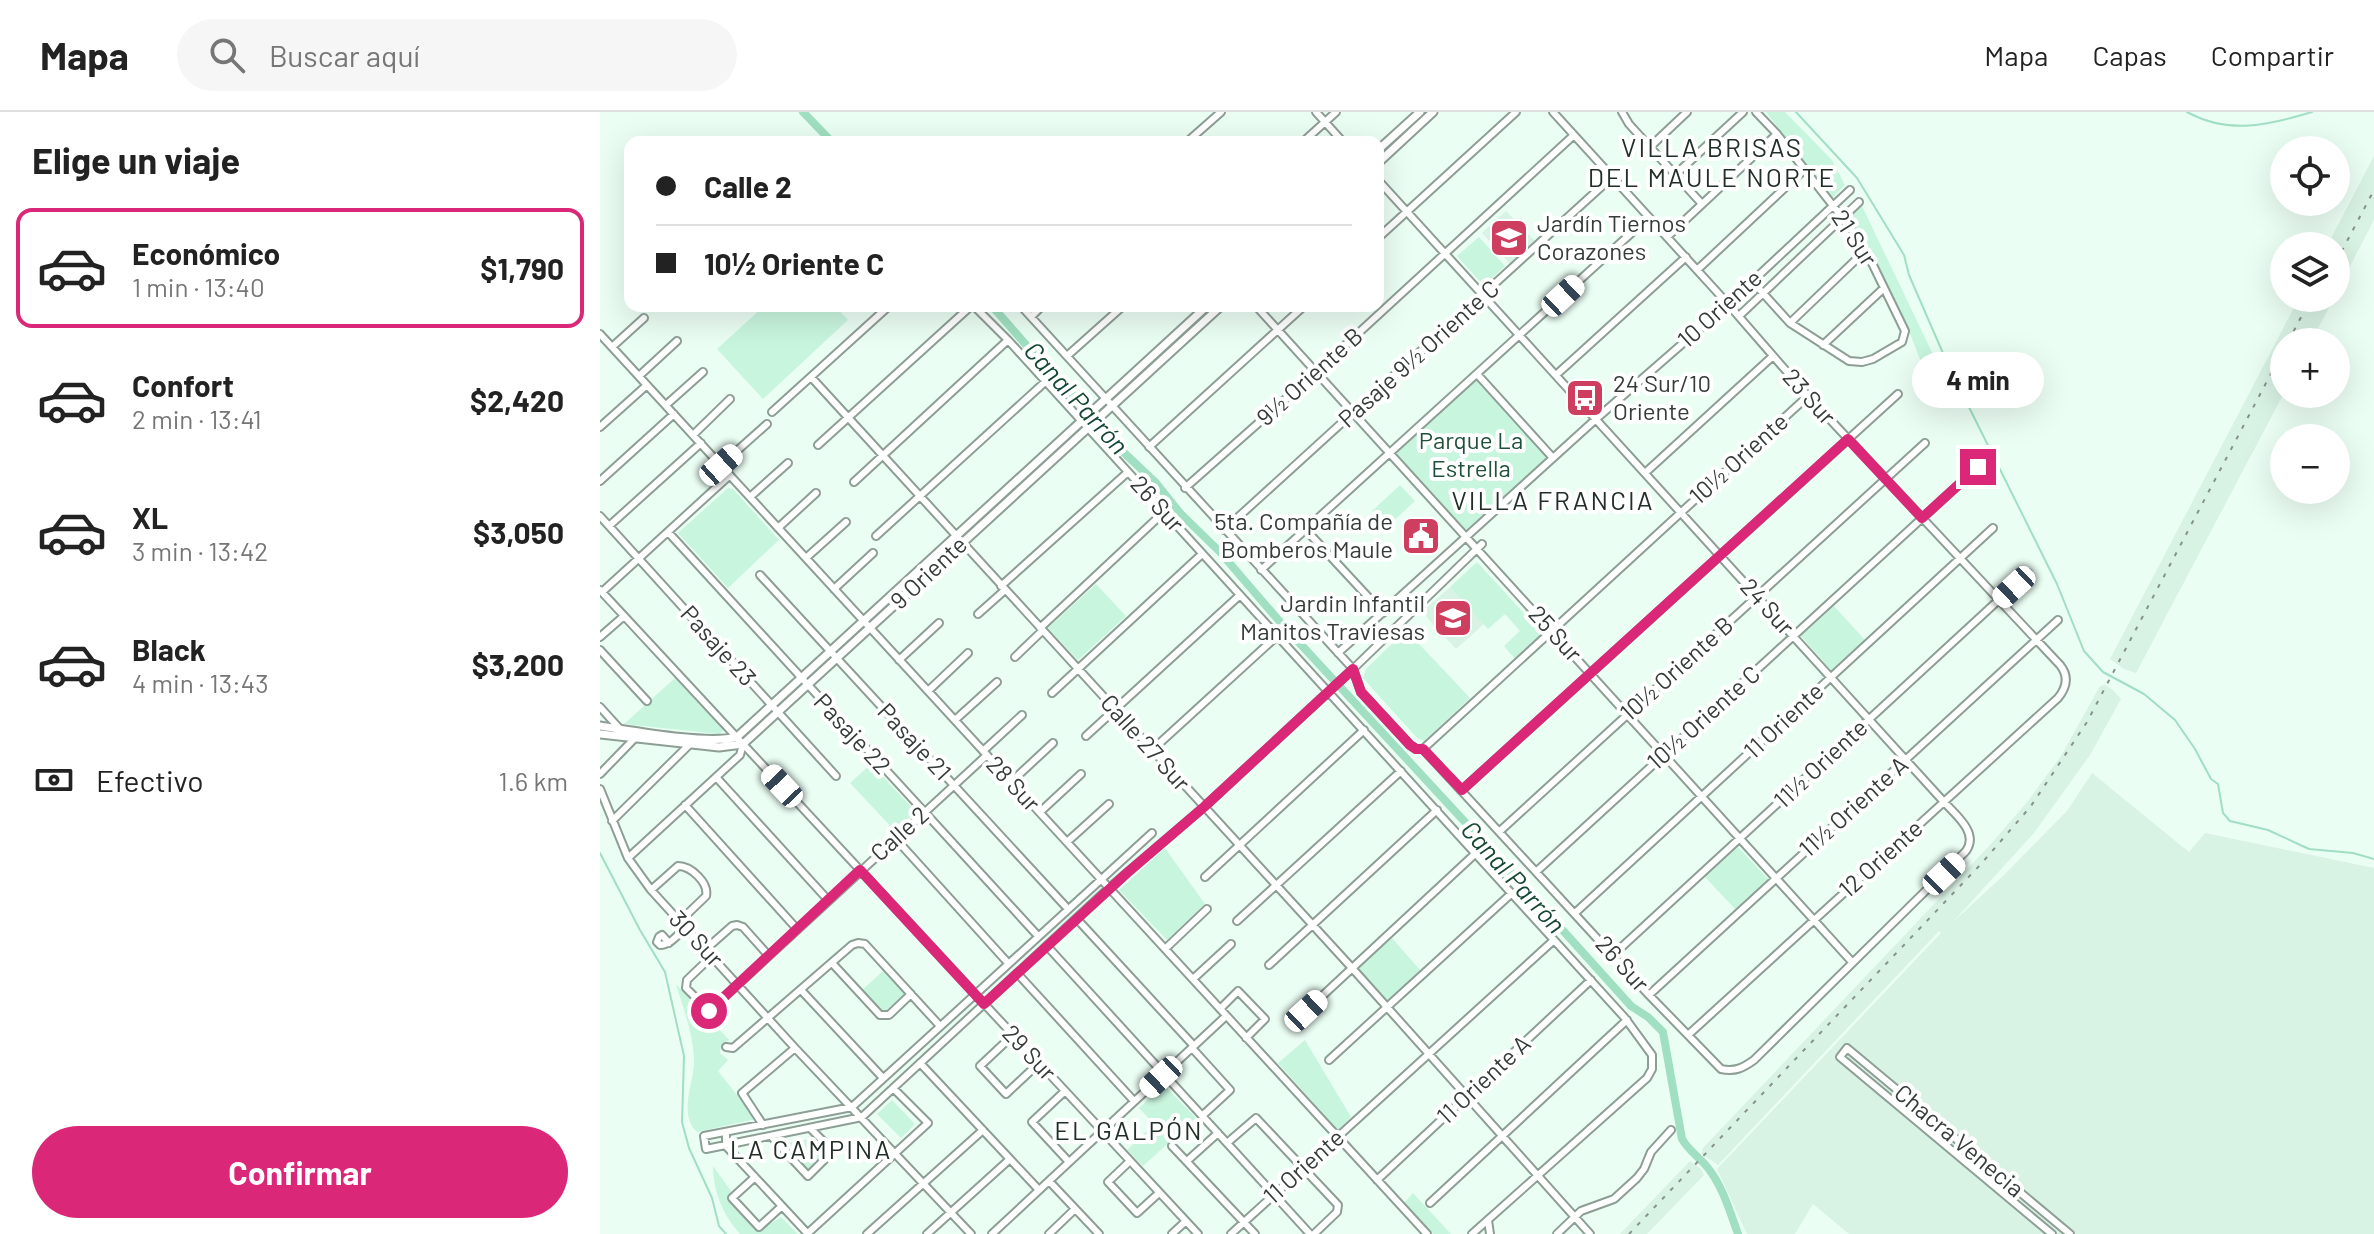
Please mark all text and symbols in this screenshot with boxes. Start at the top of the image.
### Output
search box [177,19,737,91]
text: Mapa [40,32,129,78]
icon: search [205,33,249,77]
text: Buscar aquí [269,37,420,73]
text: Mapa [1984,38,2048,72]
text: Capas [2092,38,2167,72]
text: Compartir [2211,38,2334,72]
district label: VILLA BRISAS DEL MAULE NORTE [1588,131,1836,192]
map controls [2270,136,2350,504]
button: locate [2270,136,2350,216]
text: Elige un viaje [32,138,240,181]
text: Calle 2 [704,168,792,204]
street label: 21 Sur [1826,204,1884,271]
place label: Jardín Tiernos Corazones [1537,208,1686,265]
school or university icon: Jardín Tiernos Corazones [1488,217,1530,259]
icon: car [36,232,108,304]
button: layers [2270,232,2350,312]
text: Económico [132,235,280,271]
text: 10½ Oriente C [704,245,884,281]
text: $1,790 [480,250,564,286]
street label: 10 Oriente [1671,262,1767,353]
text: 1 min · 13:40 [132,271,265,302]
car [1537,271,1589,321]
street label: Pasaje 9½ Oriente C [1332,273,1504,433]
street label: 9½ Oriente B [1250,321,1368,431]
button: + [2270,328,2350,408]
water label: Canal Parrón [1018,334,1136,460]
callout: 4 min [1912,351,2044,407]
street label: 23 Sur [1777,362,1843,430]
icon: car [36,364,108,436]
text: 4 min [1946,364,2010,395]
text: Confort [132,367,234,403]
place label: 24 Sur/10 Oriente [1613,368,1711,425]
bus stop icon: 24 Sur/10 Oriente [1564,377,1606,419]
text: $2,420 [470,382,564,418]
text: 2 min · 13:41 [132,403,261,434]
street label: 10½ Oriente [1683,406,1793,510]
button: − [2270,424,2350,504]
park label: Parque La Estrella [1419,425,1523,482]
car [695,440,747,490]
route end [1960,449,1996,485]
street label: 26 Sur [1125,469,1191,537]
district label: VILLA FRANCIA [1452,484,1654,515]
icon: car [36,496,108,568]
text: XL [132,499,168,535]
place label: 5ta. Compañía de Bomberos Maule [1214,506,1393,563]
text: $3,050 [473,514,564,550]
public building icon: 5ta. Compañía de Bomberos Maule [1400,515,1442,557]
street label: 9 Oriente [884,529,972,615]
text: 3 min · 13:42 [132,535,268,566]
car [1988,562,2040,612]
street label: 24 Sur [1735,572,1801,641]
place label: Jardin Infantil Manitos Traviesas [1240,588,1425,645]
school or university icon: Jardin Infantil Manitos Traviesas [1432,597,1474,639]
street label: Pasaje 23 [675,599,763,691]
street label: 25 Sur [1523,599,1589,667]
street label: 10½ Oriente B [1613,609,1739,726]
icon: car [36,628,108,700]
text: Black [132,631,206,667]
text: $3,200 [472,646,564,682]
street label: 10½ Oriente C [1641,659,1765,775]
text: 4 min · 13:43 [132,667,269,698]
street label: 11 Oriente [1737,676,1829,764]
street label: Pasaje 22 [809,687,898,779]
street label: Calle 27 Sur [1095,688,1197,796]
street label: Pasaje 21 [872,696,958,785]
street label: 11½ Oriente [1767,712,1873,814]
street label: 28 Sur [981,749,1047,817]
street label: 11½ Oriente A [1792,749,1914,862]
icon: cash [32,758,76,802]
car [757,760,807,812]
text: Efectivo [96,762,204,798]
text: 1.6 km [499,765,568,796]
street label: Calle 2 [864,799,934,866]
water label: Canal Parrón [1455,813,1573,939]
street label: 12 Oriente [1832,813,1928,903]
car [1918,849,1970,899]
street label: 30 Sur [664,904,730,972]
street label: 26 Sur [1590,929,1656,997]
car [1280,986,1332,1036]
route start [691,993,727,1029]
street label: 29 Sur [997,1018,1063,1086]
street label: 11 Oriente A [1430,1028,1536,1130]
car [1135,1052,1187,1102]
street label: Chacra Venecia [1889,1077,2031,1202]
district label: EL GALPÓN [1054,1114,1204,1145]
street label: 11 Oriente [1257,1122,1349,1210]
button: Confirmar [32,1126,568,1218]
district label: LA CAMPINA [730,1133,892,1164]

